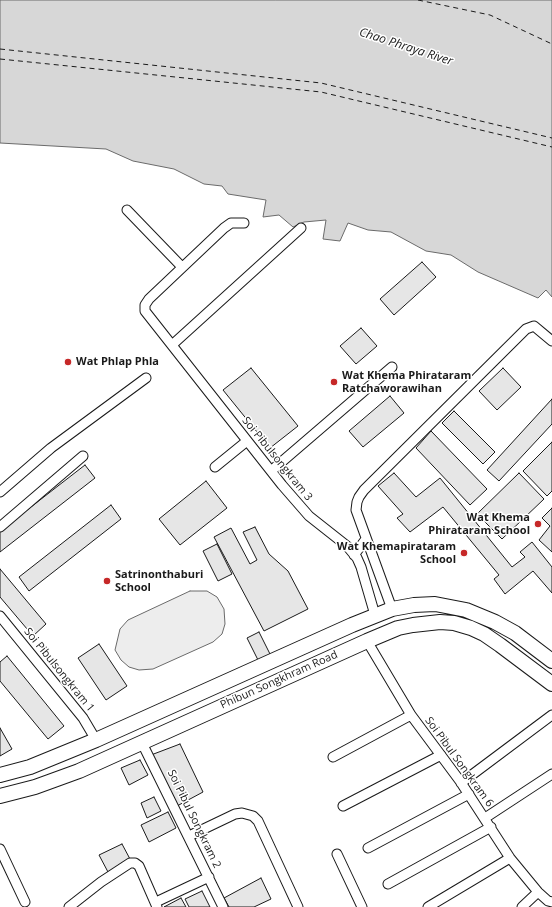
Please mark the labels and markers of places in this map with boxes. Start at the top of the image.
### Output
place label: Wat Phlap Phla [76,355,159,369]
marker: Wat Phlap Phla [63,357,73,367]
place label: Wat Khema Phirataram Ratchaworawihan [342,369,471,395]
marker: Wat Khema Phirataram Ratchaworawihan [329,377,339,387]
place label: Wat Khema Phirataram School [428,511,530,537]
marker: Wat Khema Phirataram School [533,519,543,529]
place label: Wat Khemapirataram School [337,540,456,566]
marker: Wat Khemapirataram School [459,548,469,558]
place label: Satrinonthaburi School [115,568,203,594]
marker: Satrinonthaburi School [102,576,112,586]

